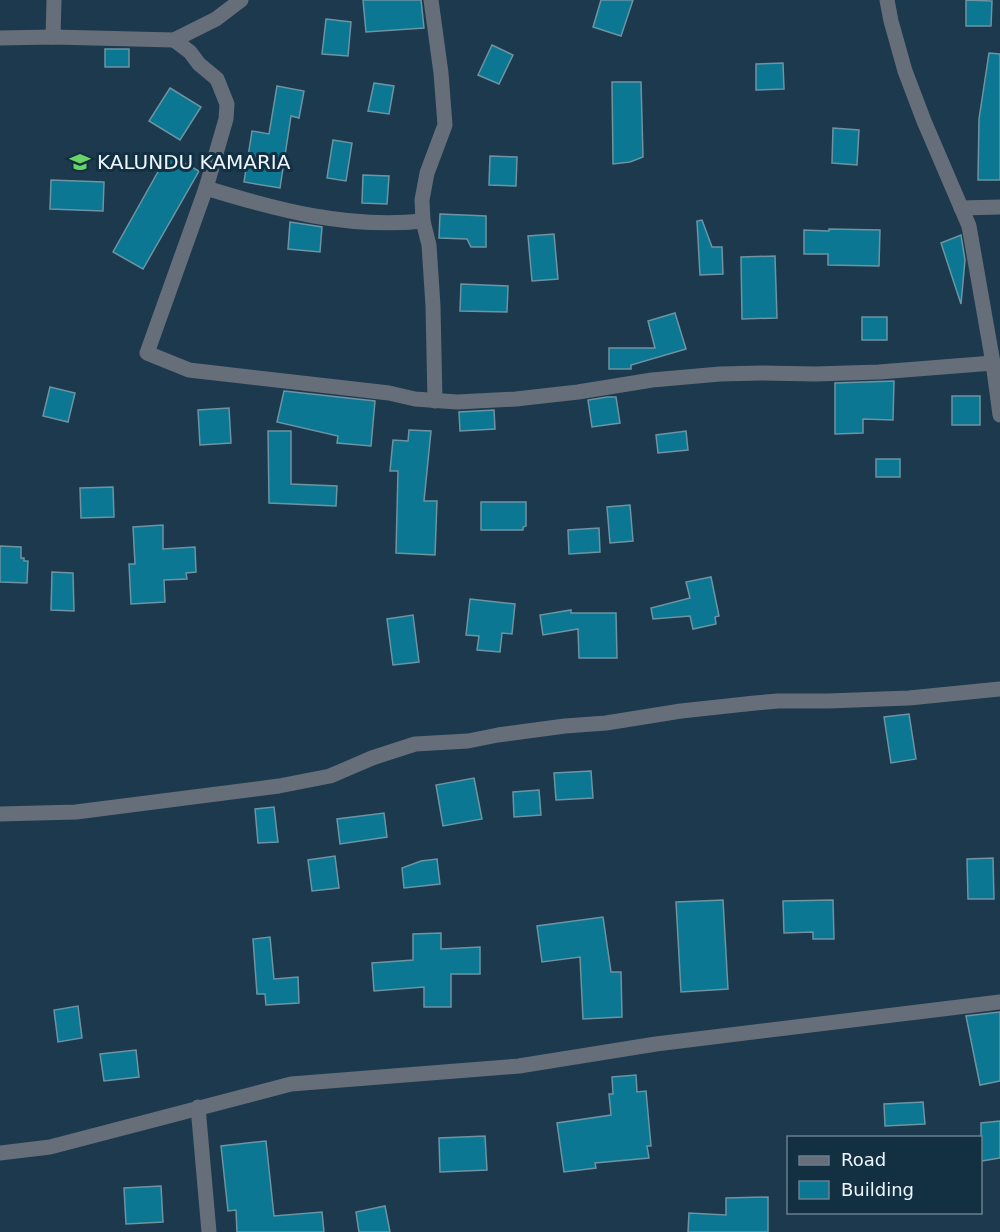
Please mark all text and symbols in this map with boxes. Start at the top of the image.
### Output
school or university icon: KALUNDU KAMARIA [68,150,92,174]
place label: KALUNDU KAMARIA [97,150,291,174]
legend [787,1136,982,1214]
text: Road [841,1149,886,1170]
text: Building [841,1179,914,1200]

